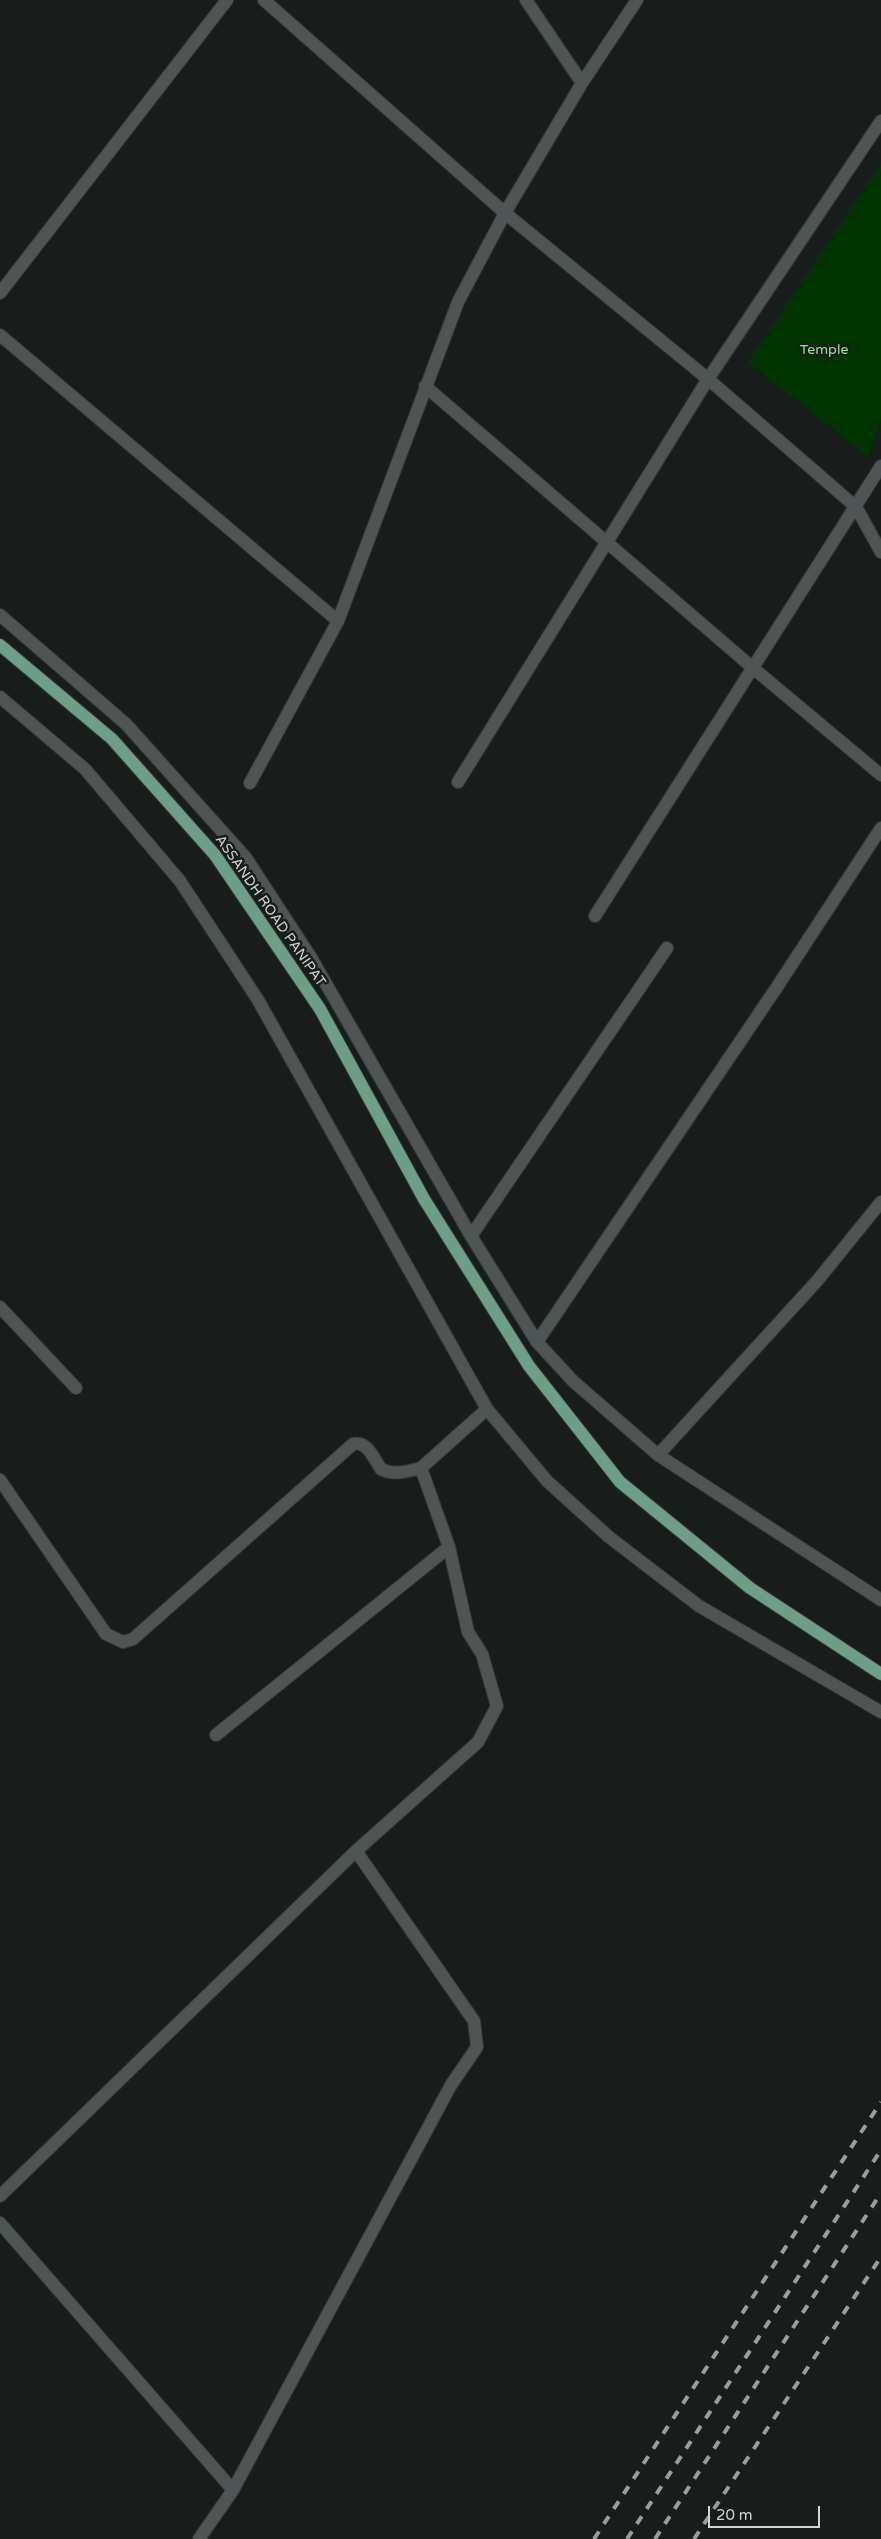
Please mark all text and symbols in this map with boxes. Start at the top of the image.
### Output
park label: Temple [800,342,848,358]
street label: ASSANDH ROAD PANIPAT [211,832,329,990]
scale bar [711,2496,824,2528]
text: 20 m [716,2506,753,2524]

